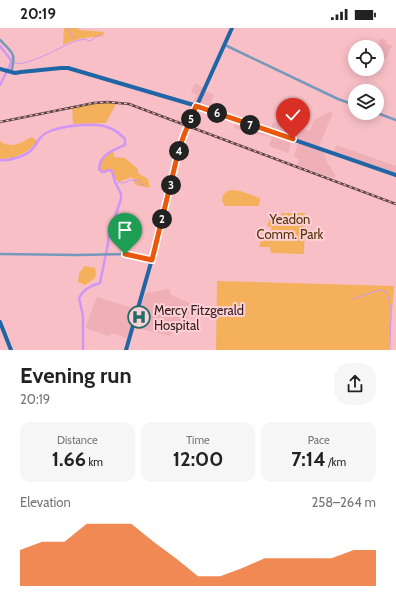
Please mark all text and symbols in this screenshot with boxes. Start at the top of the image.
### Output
text: 20:19 [20,5,56,23]
map controls [348,40,384,120]
button: locate [348,40,384,76]
button: layers [348,84,384,120]
pin [276,98,310,139]
pin: 6 [207,103,227,123]
icon: check [282,104,304,126]
text: 6 [214,106,220,120]
pin: 5 [181,109,201,129]
text: 5 [188,112,194,126]
pin: 7 [240,115,260,135]
text: 7 [247,118,253,132]
pin: 4 [169,141,189,161]
text: 4 [176,144,182,158]
pin: 3 [161,175,181,195]
text: 3 [168,178,174,192]
pin: 2 [152,209,172,229]
park label: Yeadon Comm. Park [257,211,324,242]
text: 2 [159,212,165,226]
pin [108,213,142,254]
icon: arrive [114,219,136,241]
place label: Mercy Fitzgerald Hospital [154,302,244,333]
hospital icon: Mercy Fitzgerald Hospital [126,304,152,330]
text: Evening run [20,362,132,389]
button: share [334,363,376,405]
text: 20:19 [20,391,50,407]
text: Distance [57,433,98,447]
text: Time [186,433,210,447]
text: Pace [308,433,330,447]
text: 1.66 [52,447,86,471]
text: 12:00 [173,447,223,471]
text: 7:14 [291,447,326,471]
text: km [86,455,103,469]
text: /km [326,455,346,469]
text: Elevation [20,494,71,510]
text: 258–264 m [311,494,376,510]

